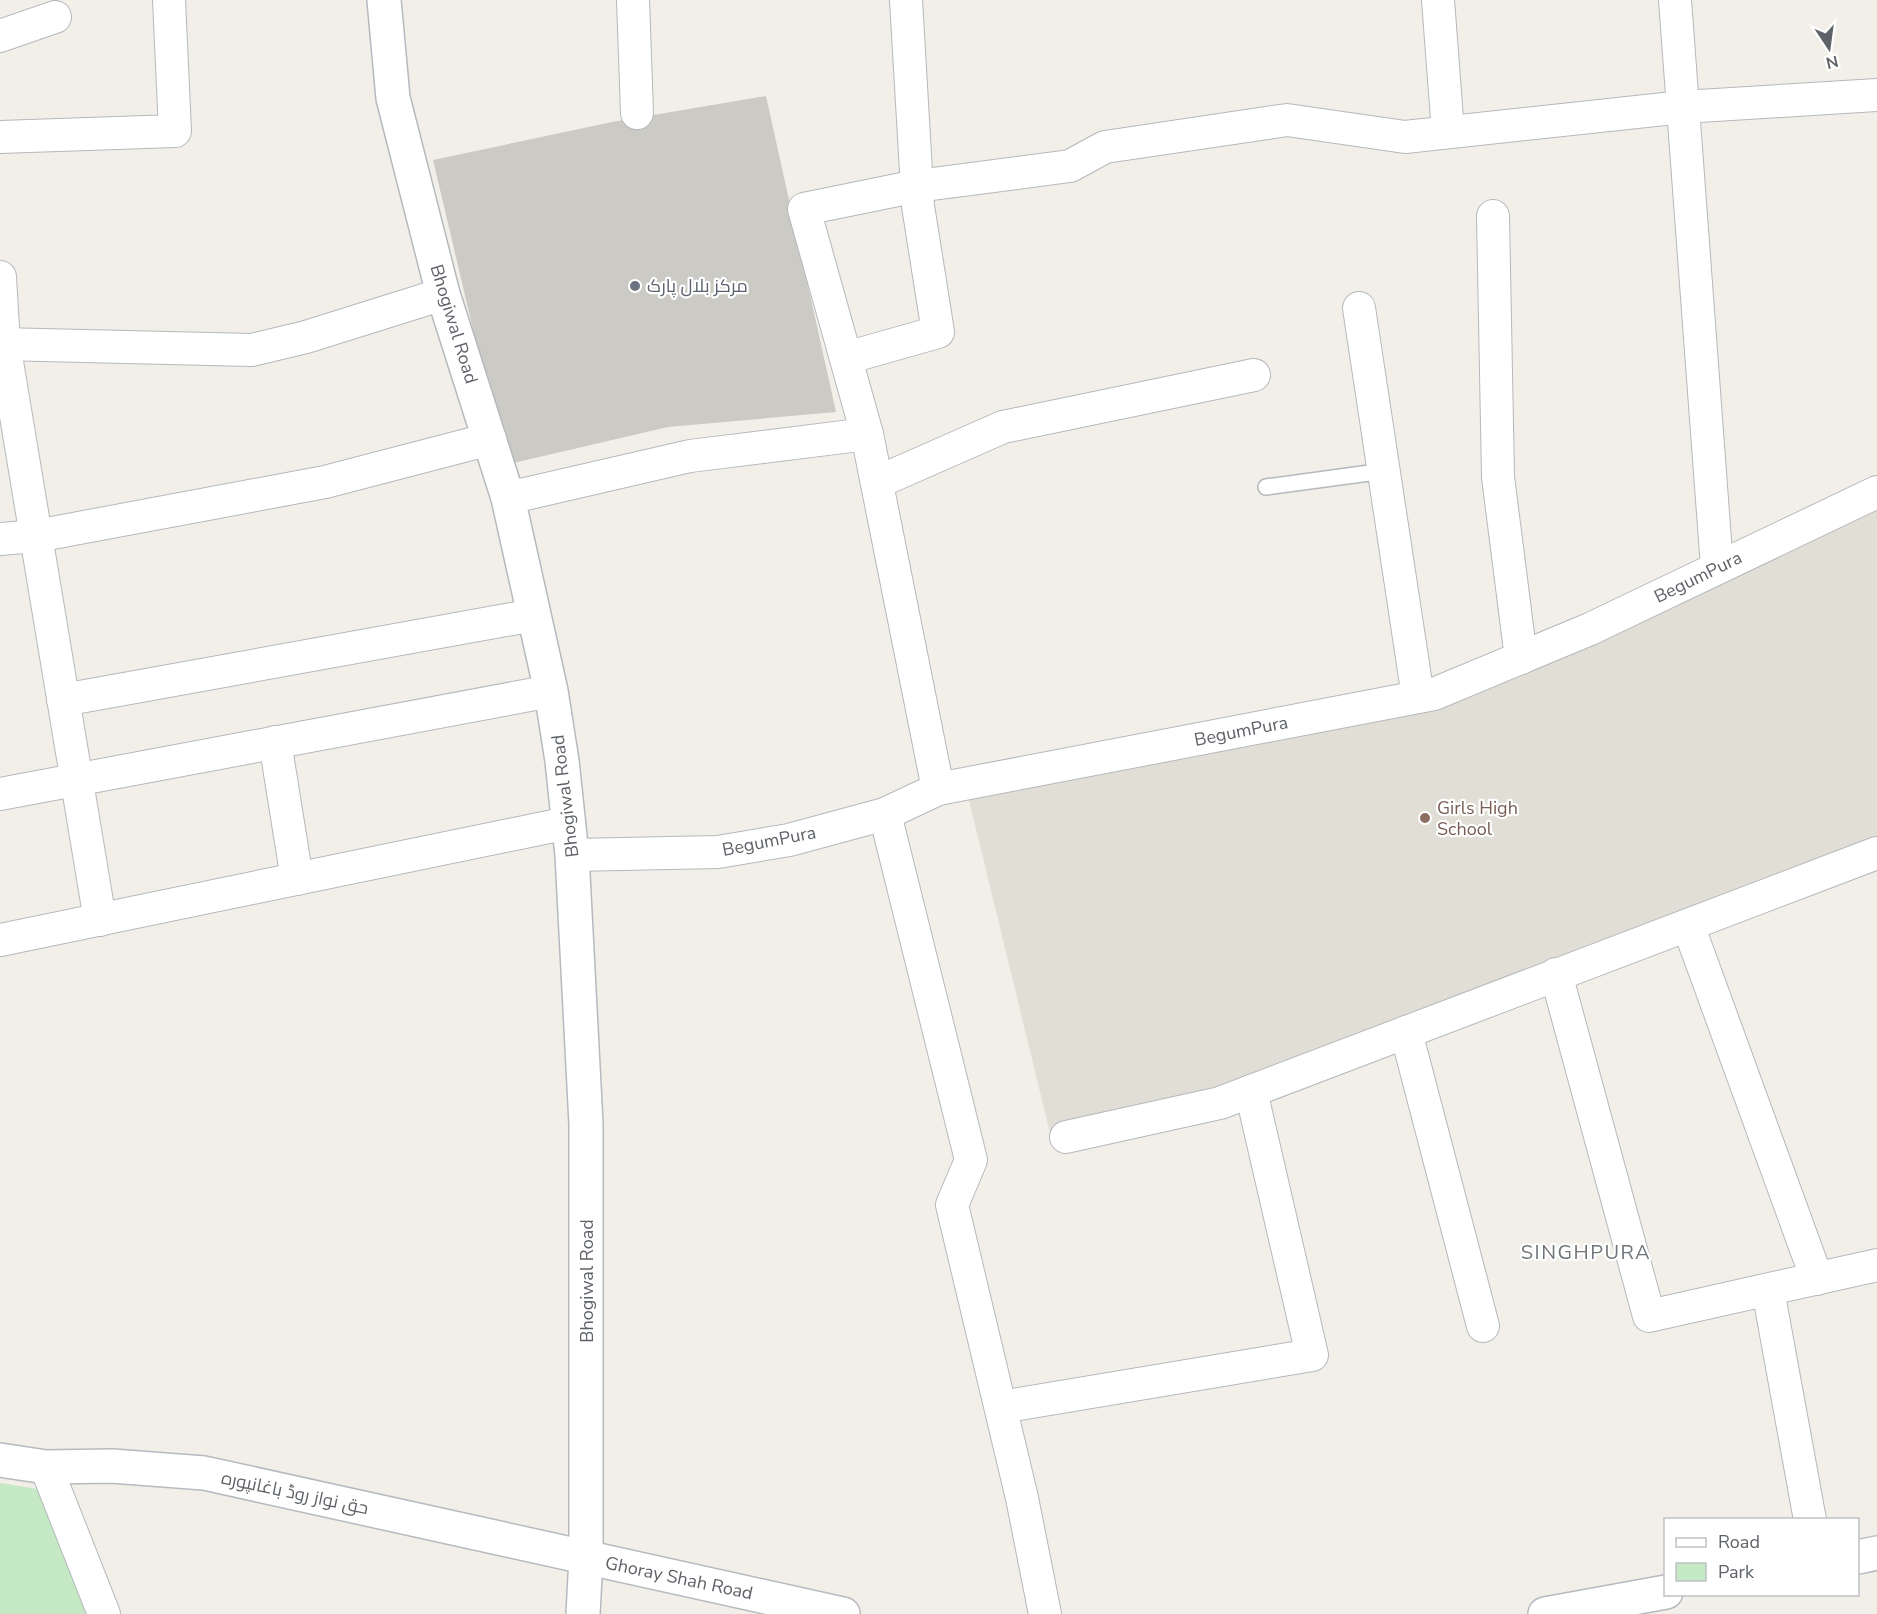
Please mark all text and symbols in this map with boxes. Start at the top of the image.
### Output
north arrow [1799,18,1859,78]
text: N [1824,50,1840,74]
street label: Bhogiwal Road [424,261,484,387]
place label: مرکز بلال پارک [647,274,748,298]
marker: مرکز بلال پارک [628,279,642,293]
street label: BegumPura [1650,545,1746,609]
street label: BegumPura [1192,710,1290,752]
street label: Bhogiwal Road [546,733,584,859]
place label: Girls High School [1437,796,1518,841]
marker: Girls High School [1418,811,1432,825]
street label: BegumPura [720,820,818,862]
street label: Bhogiwal Road [575,1219,599,1343]
district label: SINGHPURA [1521,1239,1651,1266]
street label: حق نواز روڈ باغانپورہ [219,1466,371,1520]
legend [1664,1518,1859,1596]
text: Road [1718,1530,1760,1554]
street label: Ghoray Shah Road [603,1551,755,1605]
text: Park [1718,1560,1755,1584]

